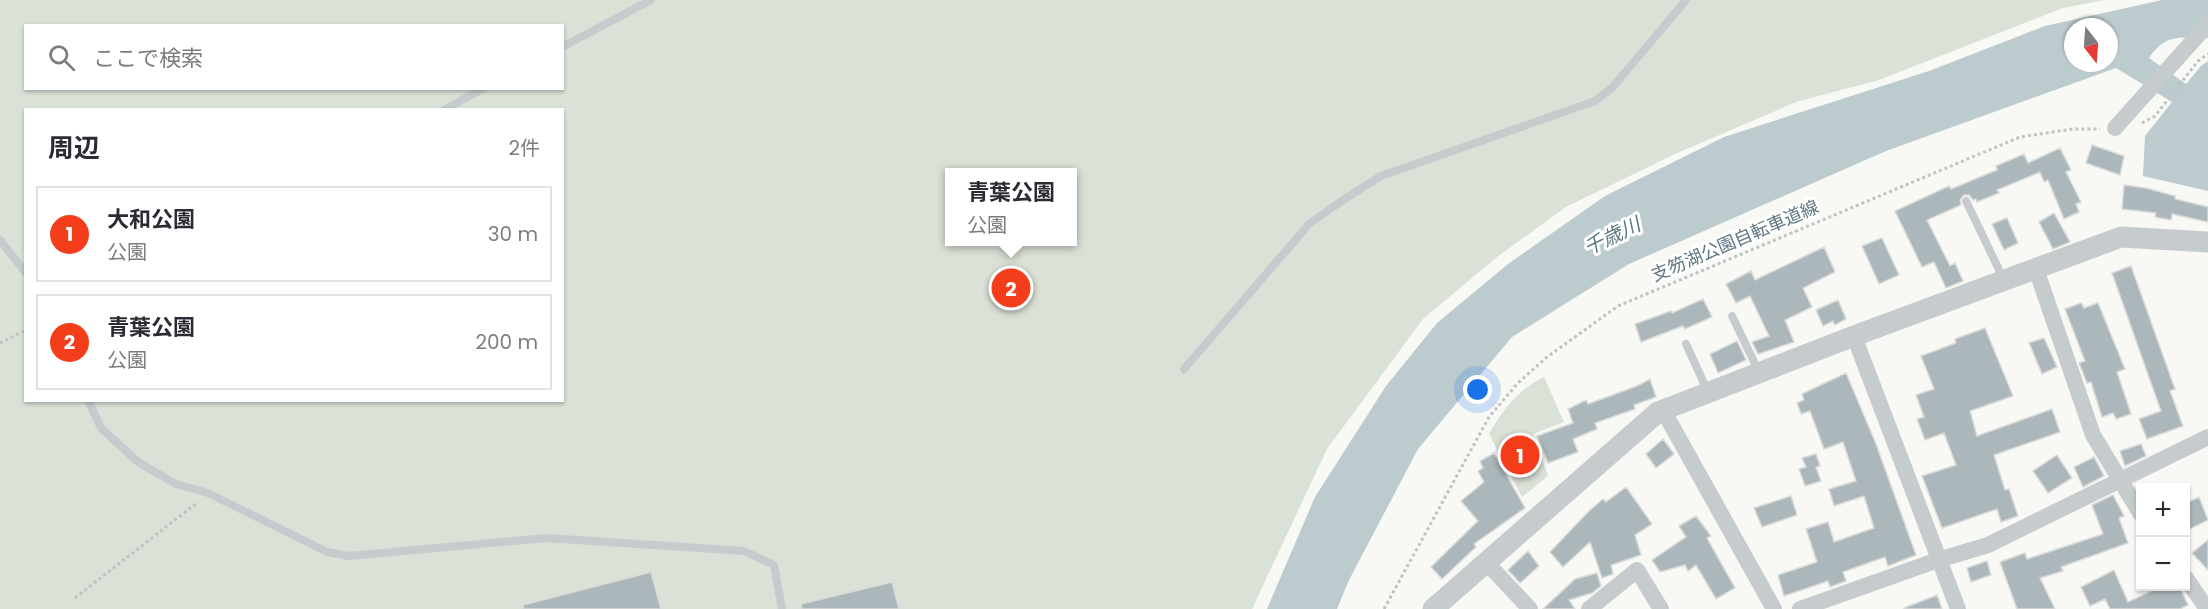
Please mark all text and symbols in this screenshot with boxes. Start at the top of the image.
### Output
north arrow [2064,18,2118,72]
search box [24,24,564,90]
icon: search [45,41,78,74]
text: ここで検索 [93,43,203,74]
text: 周辺 [48,130,100,166]
text: 2件 [509,134,540,162]
popup [945,168,1077,246]
text: 青葉公園 [967,177,1055,208]
street label: 支笏湖公園自転車道線 [1647,194,1823,287]
text: 大和公園 [107,204,195,235]
water label: 千歳川 [1579,209,1647,262]
text: 公園 [967,211,1007,239]
text: 1 [66,220,73,248]
text: 30 m [488,220,538,248]
text: 公園 [107,238,147,266]
pin: 2 [992,266,1030,310]
text: 青葉公園 [107,312,195,343]
text: 2 [64,328,75,356]
text: 200 m [475,328,538,356]
text: 公園 [107,346,147,374]
your location [1463,375,1492,404]
pin: 1 [1500,432,1540,478]
map controls [2136,483,2190,591]
button: + [2136,483,2190,537]
button: − [2136,537,2190,591]

